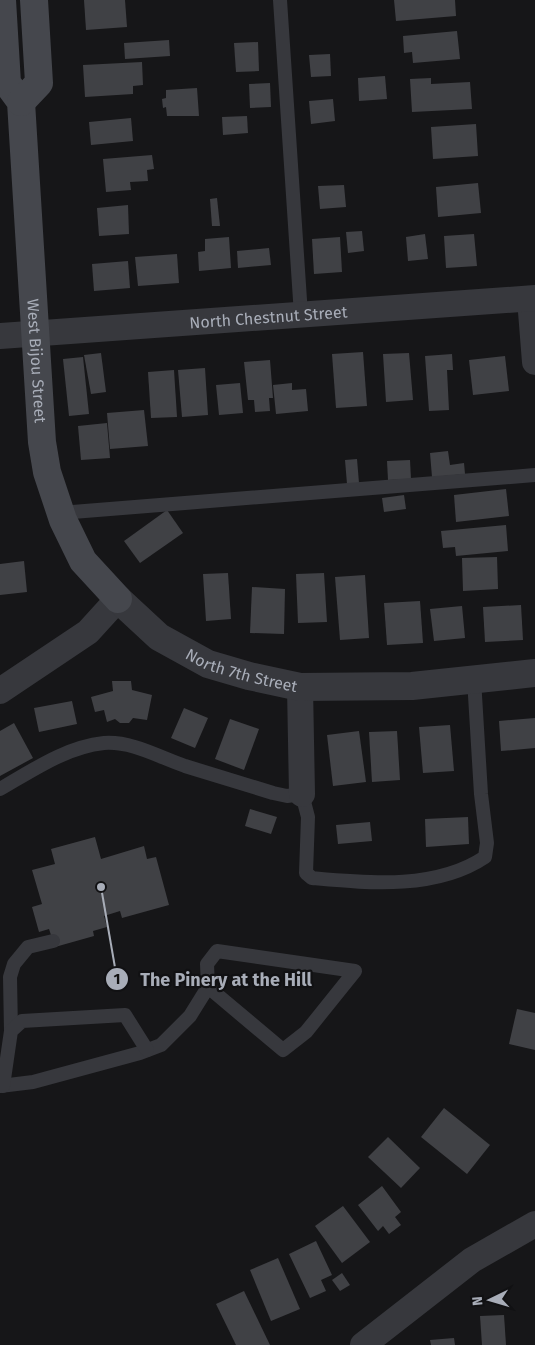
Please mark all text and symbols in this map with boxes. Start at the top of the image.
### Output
street label: West Bijou Street [23,298,50,424]
street label: North Chestnut Street [189,302,348,333]
street label: North 7th Street [182,645,299,696]
callout: The Pinery at the Hill [105,963,321,996]
text: The Pinery at the Hill [140,969,312,991]
text: 1 [114,970,120,988]
north arrow [465,1275,515,1325]
text: N [469,1296,486,1306]

